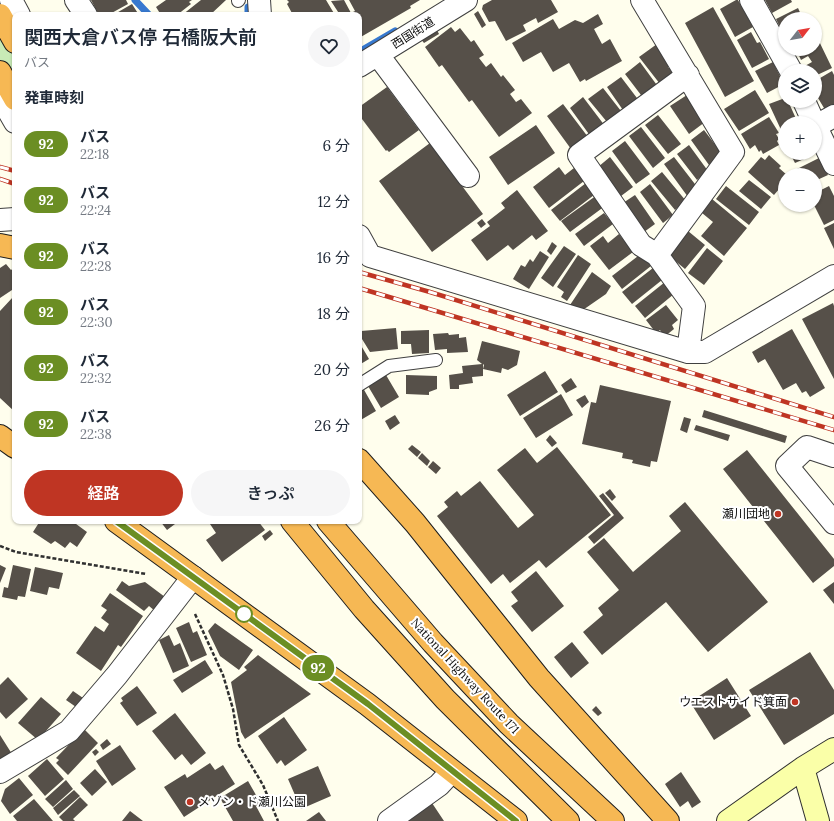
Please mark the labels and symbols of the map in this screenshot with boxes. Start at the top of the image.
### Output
north arrow [778,12,822,56]
street label: 西国街道 [388,13,437,52]
place label: 瀬川団地 [722,506,770,521]
marker: 瀬川団地 [773,509,783,519]
unlabelled marker [235,605,253,623]
street label: National Highway Route 171 [408,615,523,736]
line badge: 92 [300,655,336,681]
place label: ウエストサイド箕面 [679,694,787,709]
marker: ウエストサイド箕面 [790,697,800,707]
place label: メゾン・ド瀬川公園 [198,794,306,809]
marker: メゾン・ド瀬川公園 [185,797,195,807]

